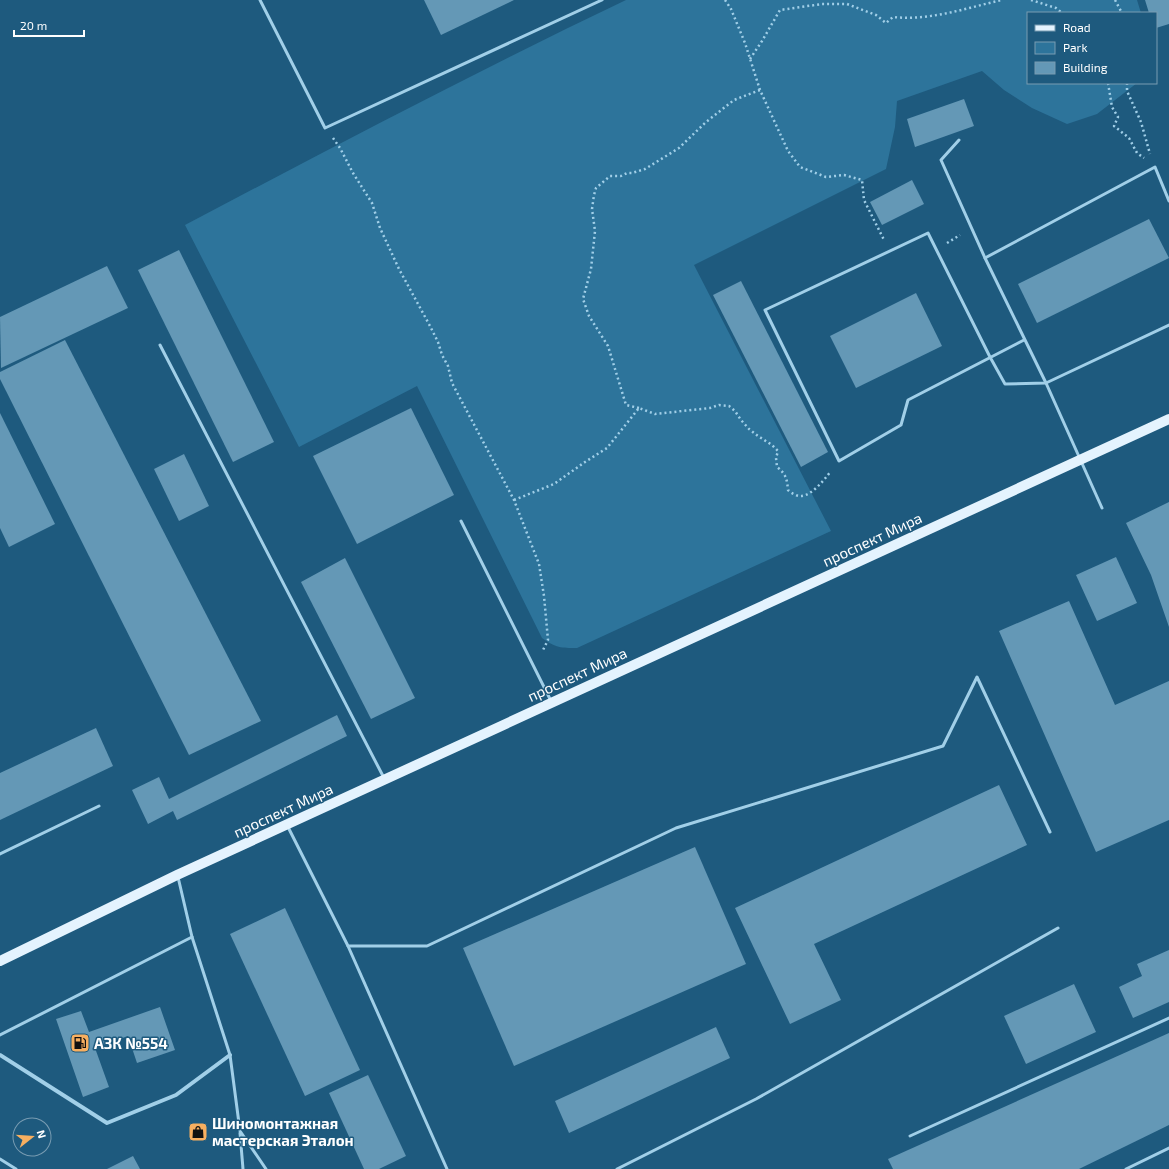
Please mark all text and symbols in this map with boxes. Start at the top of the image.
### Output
scale bar [14,12,84,38]
legend [1027,12,1157,84]
text: 20 m [20,18,47,32]
text: Road [1063,20,1091,34]
text: Park [1063,40,1088,54]
text: Building [1063,60,1108,74]
street label: проспект Мира [819,508,925,570]
street label: проспект Мира [524,643,630,705]
street label: проспект Мира [230,779,336,841]
fuel station icon: АЗК №554 [69,1032,91,1054]
place label: АЗК №554 [94,1034,168,1052]
place label: Шиномонтажная мастерская Эталон [212,1114,354,1149]
north arrow [12,1117,52,1157]
shop icon: Шиномонтажная мастерская Эталон [187,1121,209,1143]
text: N [35,1128,49,1140]

